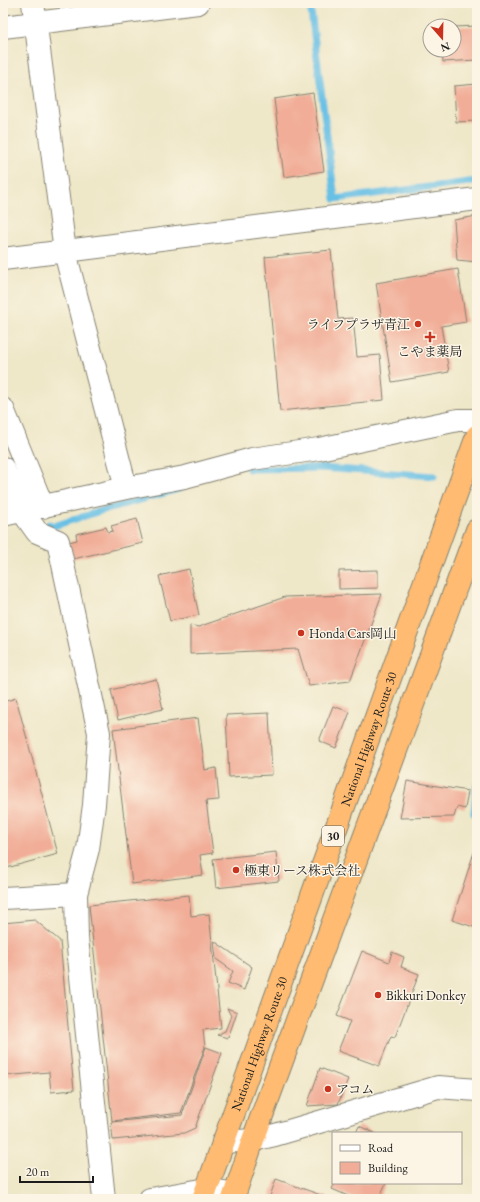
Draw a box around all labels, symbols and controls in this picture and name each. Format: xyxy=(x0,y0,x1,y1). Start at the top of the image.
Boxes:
north arrow xyxy=(422,18,462,58)
text: N xyxy=(439,39,452,56)
place label: ライフプラザ青江 xyxy=(307,316,410,333)
marker: ライフプラザ青江 xyxy=(413,319,423,329)
marker: こやま薬局 xyxy=(425,332,435,342)
place label: こやま薬局 xyxy=(397,343,463,360)
place label: Honda Cars岡山 xyxy=(309,625,396,642)
marker: Honda Cars岡山 xyxy=(296,628,306,638)
street label: National Highway Route 30 xyxy=(336,669,400,808)
road number: 30 xyxy=(322,826,344,846)
place label: 極東リース株式会社 xyxy=(244,862,360,879)
marker: 極東リース株式会社 xyxy=(231,865,241,875)
street label: National Highway Route 30 xyxy=(227,974,291,1113)
place label: Bikkuri Donkey xyxy=(386,987,466,1004)
marker: Bikkuri Donkey xyxy=(373,990,383,1000)
place label: アコム xyxy=(336,1081,374,1098)
marker: アコム xyxy=(323,1084,333,1094)
legend xyxy=(332,1132,462,1184)
text: Road xyxy=(368,1140,394,1156)
scale bar xyxy=(20,1158,93,1184)
text: Building xyxy=(368,1160,409,1176)
text: 20 m xyxy=(26,1164,50,1180)

